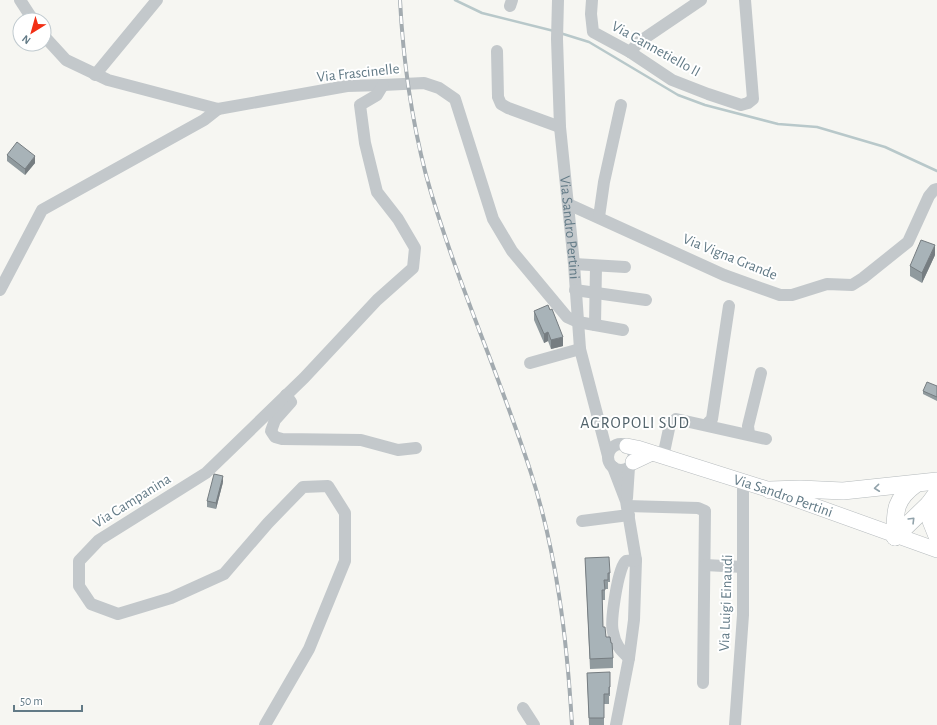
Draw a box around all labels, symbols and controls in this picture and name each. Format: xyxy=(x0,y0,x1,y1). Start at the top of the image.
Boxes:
north arrow xyxy=(12,12,52,52)
street label: Via Cannetiello II xyxy=(609,18,703,80)
text: N xyxy=(20,33,33,46)
street label: Via Frascinelle xyxy=(316,61,400,85)
street label: Via Sandro Pertini xyxy=(558,175,583,280)
street label: Via Vigna Grande xyxy=(681,231,780,283)
district label: AGROPOLI SUD xyxy=(580,415,690,431)
street label: Via Campanina xyxy=(90,471,174,531)
street label: Via Sandro Pertini xyxy=(732,471,835,520)
one-way arrow xyxy=(874,483,880,492)
one-way arrow xyxy=(907,517,915,525)
street label: Via Luigi Einaudi xyxy=(717,554,735,652)
scale bar xyxy=(14,687,82,713)
text: 50 m xyxy=(20,695,43,707)

